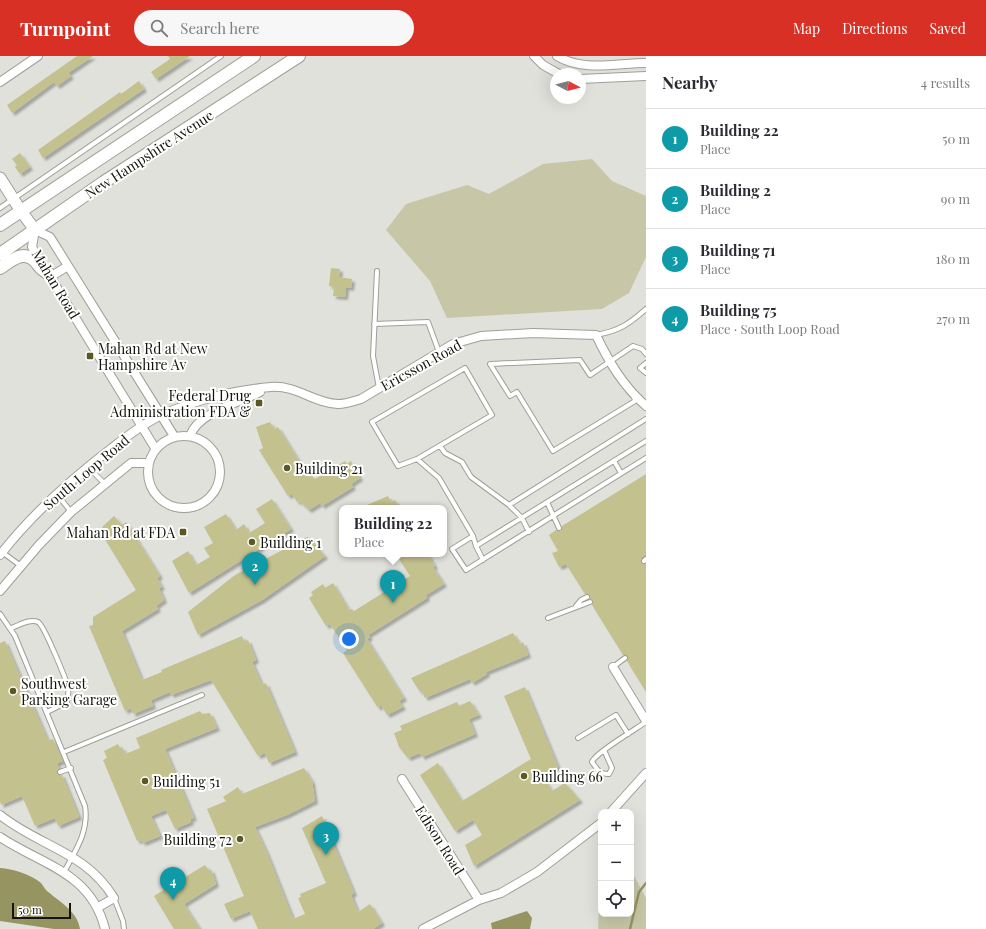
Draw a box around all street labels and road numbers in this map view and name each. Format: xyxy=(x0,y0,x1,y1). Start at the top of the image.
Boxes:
street label: New Hampshire Avenue xyxy=(81,105,217,203)
street label: Mahan Road xyxy=(28,246,84,322)
street label: Ericsson Road xyxy=(377,335,465,395)
street label: South Loop Road xyxy=(39,430,133,514)
street label: Edison Road xyxy=(411,802,469,878)

